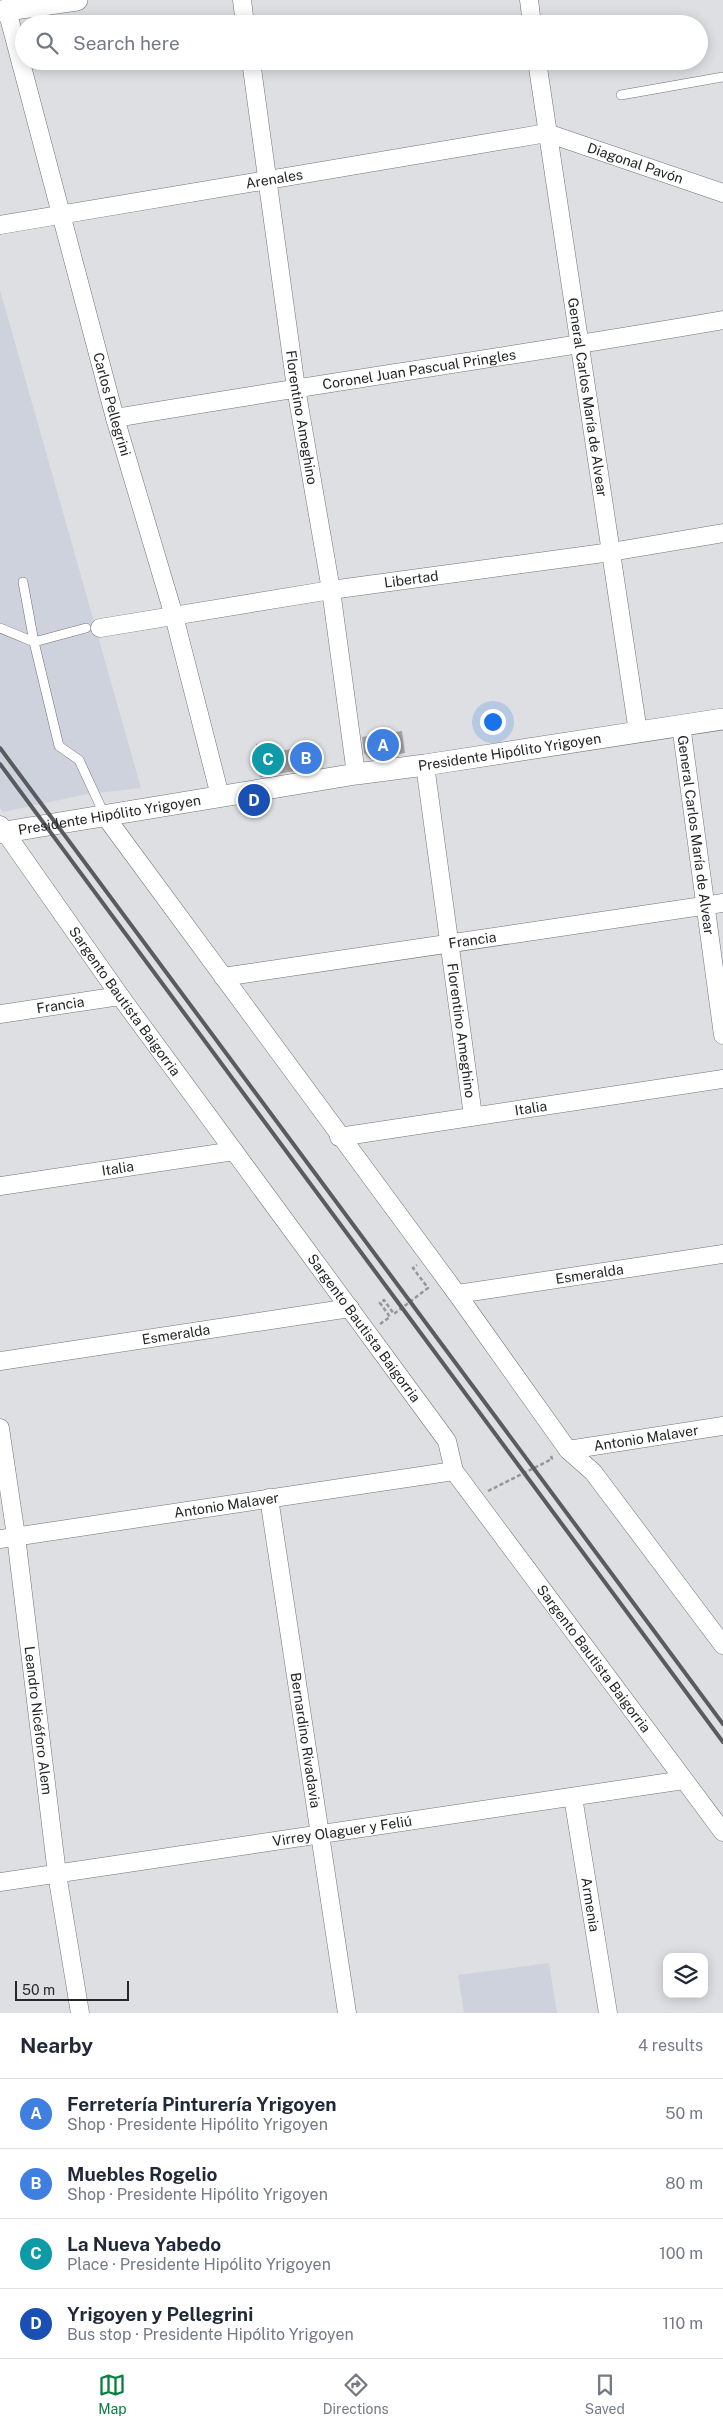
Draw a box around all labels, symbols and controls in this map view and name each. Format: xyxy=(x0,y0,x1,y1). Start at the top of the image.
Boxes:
search box xyxy=(15,15,708,70)
icon: search xyxy=(33,29,61,57)
text: Search here xyxy=(73,32,180,54)
street label: Diagonal Pavón xyxy=(585,139,685,187)
street label: Arenales xyxy=(244,166,304,192)
street label: General Carlos María de Alvear xyxy=(565,296,611,498)
street label: Coronel Juan Pascual Pringles xyxy=(321,346,517,392)
street label: Florentino Ameghino xyxy=(283,349,321,486)
street label: Carlos Pellegrini xyxy=(90,351,134,458)
street label: Libertad xyxy=(383,568,439,591)
your location xyxy=(480,709,506,735)
pin: A xyxy=(367,726,399,764)
street label: Presidente Hipólito Yrigoyen xyxy=(417,730,602,774)
street label: General Carlos María de Alvear xyxy=(674,734,717,936)
pin: B xyxy=(290,739,322,777)
pin: C xyxy=(252,740,284,778)
pin: D xyxy=(238,781,270,819)
street label: Presidente Hipólito Yrigoyen xyxy=(17,792,202,838)
street label: Sargento Bautista Baigorria xyxy=(66,924,184,1079)
street label: Francia xyxy=(447,929,497,952)
street label: Florentino Ameghino xyxy=(444,962,478,1099)
street label: Francia xyxy=(35,993,85,1016)
street label: Italia xyxy=(514,1098,548,1118)
street label: Italia xyxy=(100,1158,135,1179)
street label: Sargento Bautista Baigorria xyxy=(304,1251,424,1405)
street label: Esmeralda xyxy=(554,1261,625,1287)
street label: Esmeralda xyxy=(141,1321,211,1347)
street label: Antonio Malaver xyxy=(593,1422,700,1454)
street label: Antonio Malaver xyxy=(173,1489,280,1521)
street label: Sargento Bautista Baigorria xyxy=(534,1582,654,1736)
street label: Leandro Nicéforo Alem xyxy=(21,1645,55,1796)
street label: Bernardino Rivadavia xyxy=(288,1671,324,1809)
street label: Virrey Olaguer y Feliú xyxy=(271,1813,413,1849)
street label: Armenia xyxy=(578,1876,603,1933)
map controls xyxy=(663,1953,708,1998)
button: layers xyxy=(663,1953,708,1998)
scale bar xyxy=(15,1978,129,2001)
text: 50 m xyxy=(22,1982,55,1998)
text: Nearby xyxy=(20,2033,93,2058)
text: 4 results xyxy=(638,2036,703,2055)
text: Ferretería Pinturería Yrigoyen xyxy=(67,2093,337,2115)
text: A xyxy=(30,2104,42,2123)
text: 50 m xyxy=(665,2104,703,2123)
text: Shop · Presidente Hipólito Yrigoyen xyxy=(67,2115,328,2134)
text: Muebles Rogelio xyxy=(67,2163,218,2185)
text: B xyxy=(31,2174,41,2193)
text: 80 m xyxy=(665,2174,703,2193)
text: Shop · Presidente Hipólito Yrigoyen xyxy=(67,2185,328,2204)
text: La Nueva Yabedo xyxy=(67,2233,221,2255)
text: C xyxy=(30,2244,42,2263)
text: 100 m xyxy=(659,2244,703,2263)
text: Place · Presidente Hipólito Yrigoyen xyxy=(67,2255,331,2274)
text: Yrigoyen y Pellegrini xyxy=(67,2303,253,2325)
text: D xyxy=(30,2314,42,2333)
text: 110 m xyxy=(662,2314,703,2333)
text: Bus stop · Presidente Hipólito Yrigoyen xyxy=(67,2325,354,2344)
tab: Map xyxy=(98,2371,127,2417)
tab: Directions xyxy=(323,2371,389,2417)
tab: Saved xyxy=(585,2371,625,2417)

